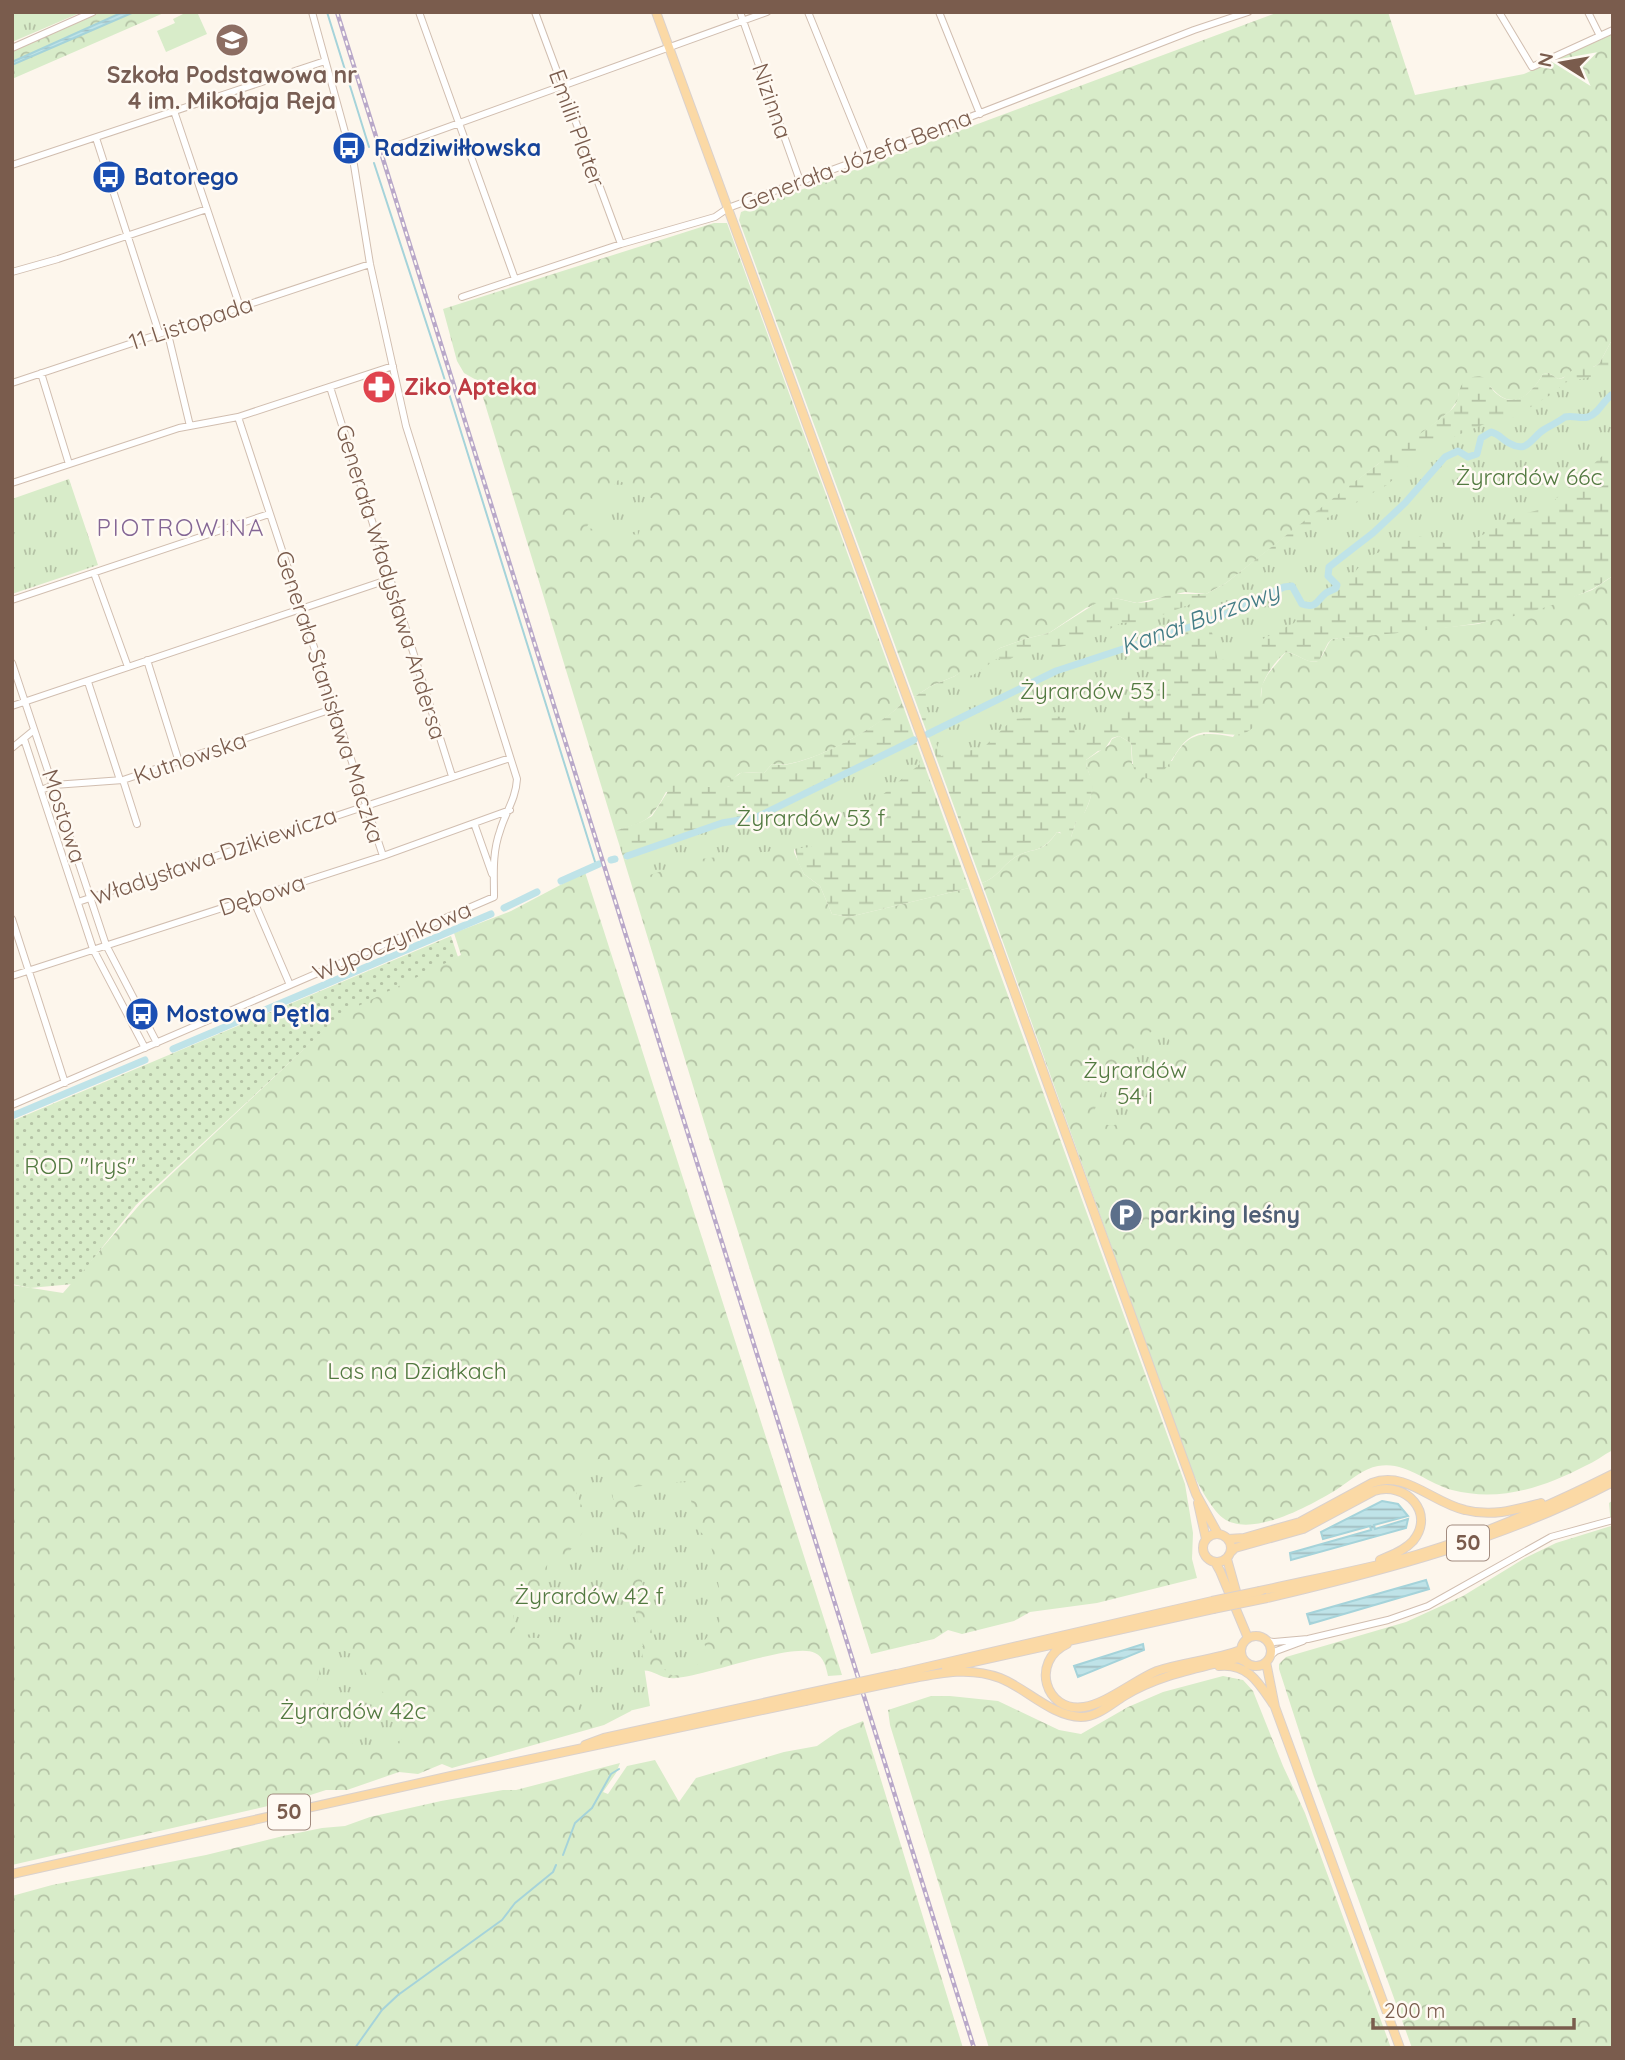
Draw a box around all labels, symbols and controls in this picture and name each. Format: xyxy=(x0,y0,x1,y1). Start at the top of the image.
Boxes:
school or university icon: Szkoła Podstawowa nr 4 im. Mikołaja Reja xyxy=(213,21,251,59)
north arrow xyxy=(1527,28,1597,98)
text: N xyxy=(1532,51,1558,69)
street label: Nizinna xyxy=(746,59,799,142)
place label: Szkoła Podstawowa nr 4 im. Mikołaja Reja xyxy=(107,60,357,115)
street label: Emilii Plater xyxy=(543,65,612,191)
street label: Generała Józefa Bema xyxy=(736,102,976,217)
bus stop icon: Radziwiłłowska xyxy=(330,129,368,167)
place label: Radziwiłłowska xyxy=(374,133,541,162)
bus stop icon: Batorego xyxy=(90,158,128,196)
place label: Batorego xyxy=(134,162,239,191)
street label: 11 Listopada xyxy=(125,289,256,356)
pharmacy icon: Ziko Apteka xyxy=(360,368,398,406)
place label: Ziko Apteka xyxy=(404,372,537,401)
street label: Generała Władysława Andersa xyxy=(330,421,453,743)
park label: Żyrardów 66c xyxy=(1456,462,1602,491)
district label: PIOTROWINA xyxy=(97,512,266,542)
street label: Generała Stanisława Maczka xyxy=(269,547,392,847)
water label: Kanał Burzowy xyxy=(1116,575,1285,661)
park label: Żyrardów 53 l xyxy=(1020,676,1166,705)
street label: Kutnowska xyxy=(130,725,250,790)
street label: Mostowa xyxy=(36,765,93,866)
street label: Władysława Dzikiewicza xyxy=(87,800,340,911)
park label: Żyrardów 53 f xyxy=(736,803,886,832)
street label: Dębowa xyxy=(215,867,309,922)
street label: Wypoczynkowa xyxy=(308,894,475,987)
bus stop icon: Mostowa Pętla xyxy=(123,995,161,1033)
place label: Mostowa Pętla xyxy=(166,999,330,1028)
park label: Żyrardów 54 i xyxy=(1083,1055,1187,1110)
park label: ROD "Irys" xyxy=(24,1151,136,1180)
parking icon: parking leśny xyxy=(1107,1196,1145,1234)
place label: parking leśny xyxy=(1150,1200,1300,1229)
park label: Las na Działkach xyxy=(327,1356,507,1385)
road number: 50 xyxy=(1447,1526,1489,1560)
park label: Żyrardów 42 f xyxy=(514,1581,664,1610)
park label: Żyrardów 42c xyxy=(280,1696,427,1725)
road number: 50 xyxy=(268,1794,310,1829)
scale bar xyxy=(1373,1986,1574,2030)
text: 200 m xyxy=(1384,1997,1446,2023)

